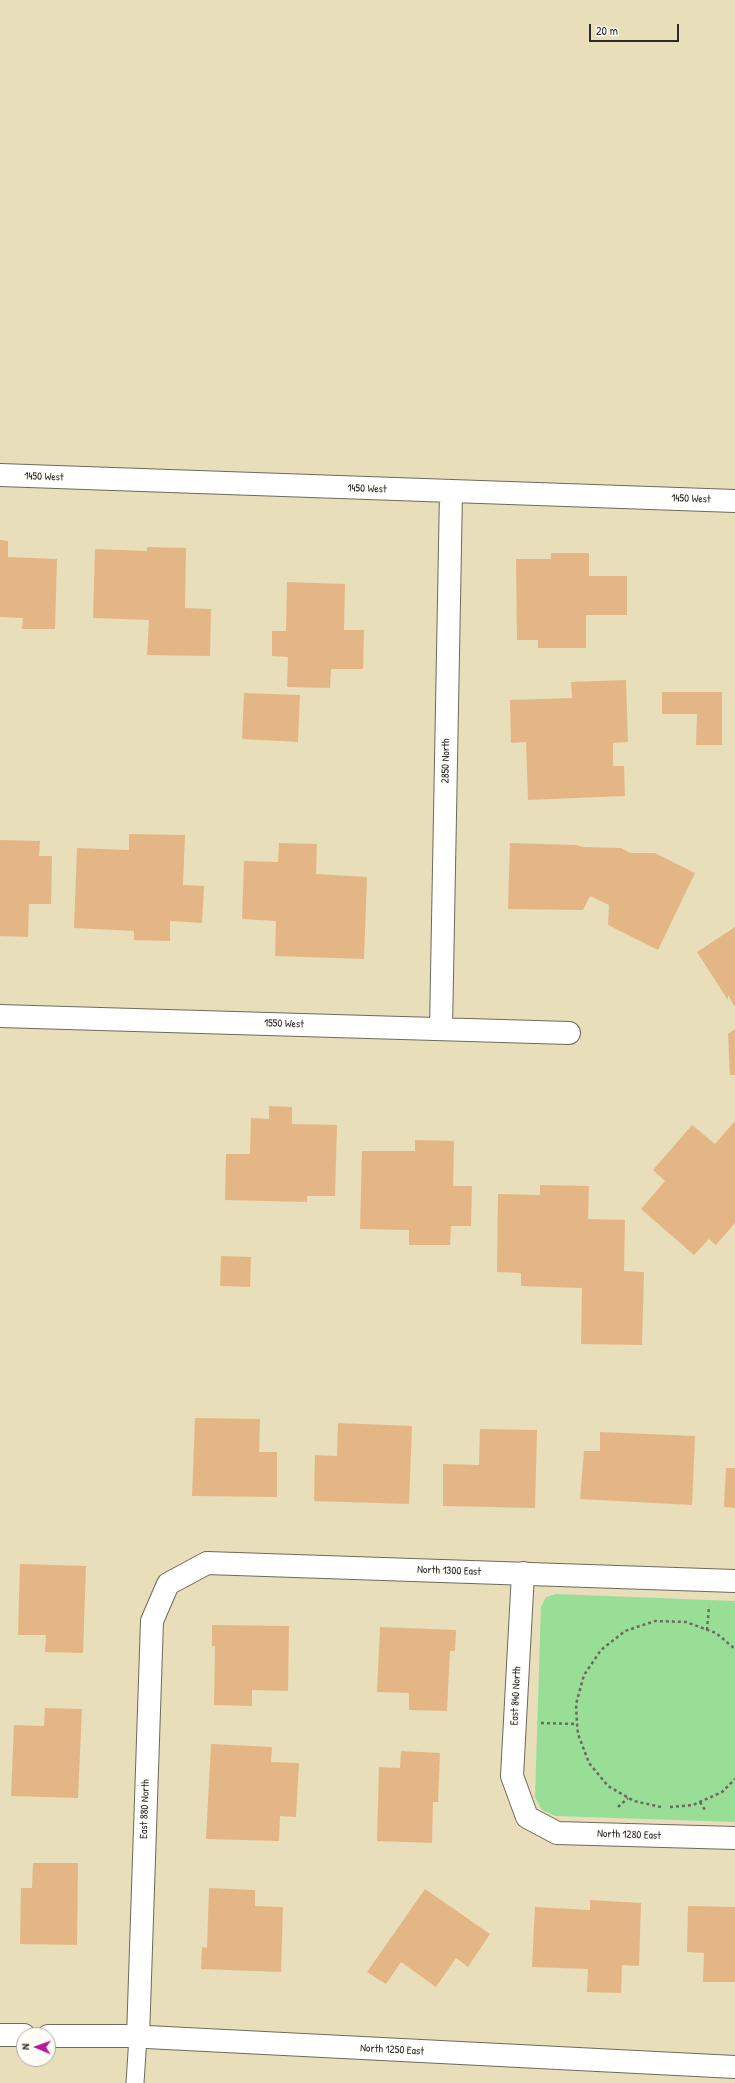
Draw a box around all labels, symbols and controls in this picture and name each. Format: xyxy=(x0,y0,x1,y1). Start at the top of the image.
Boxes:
scale bar xyxy=(591,16,681,42)
text: 20 m xyxy=(596,22,618,39)
street label: 1450 West xyxy=(24,470,64,484)
street label: 1450 West xyxy=(347,482,387,496)
street label: 1450 West xyxy=(671,492,711,506)
street label: 2850 North xyxy=(439,738,453,784)
street label: 1550 West xyxy=(264,1017,304,1031)
street label: North 1300 East xyxy=(417,1563,481,1579)
street label: East 840 North xyxy=(508,1666,524,1726)
street label: East 880 North xyxy=(137,1779,153,1839)
street label: North 1280 East xyxy=(597,1827,661,1843)
north arrow xyxy=(16,2027,56,2067)
street label: North 1250 East xyxy=(360,2042,424,2058)
text: N xyxy=(18,2043,32,2050)

